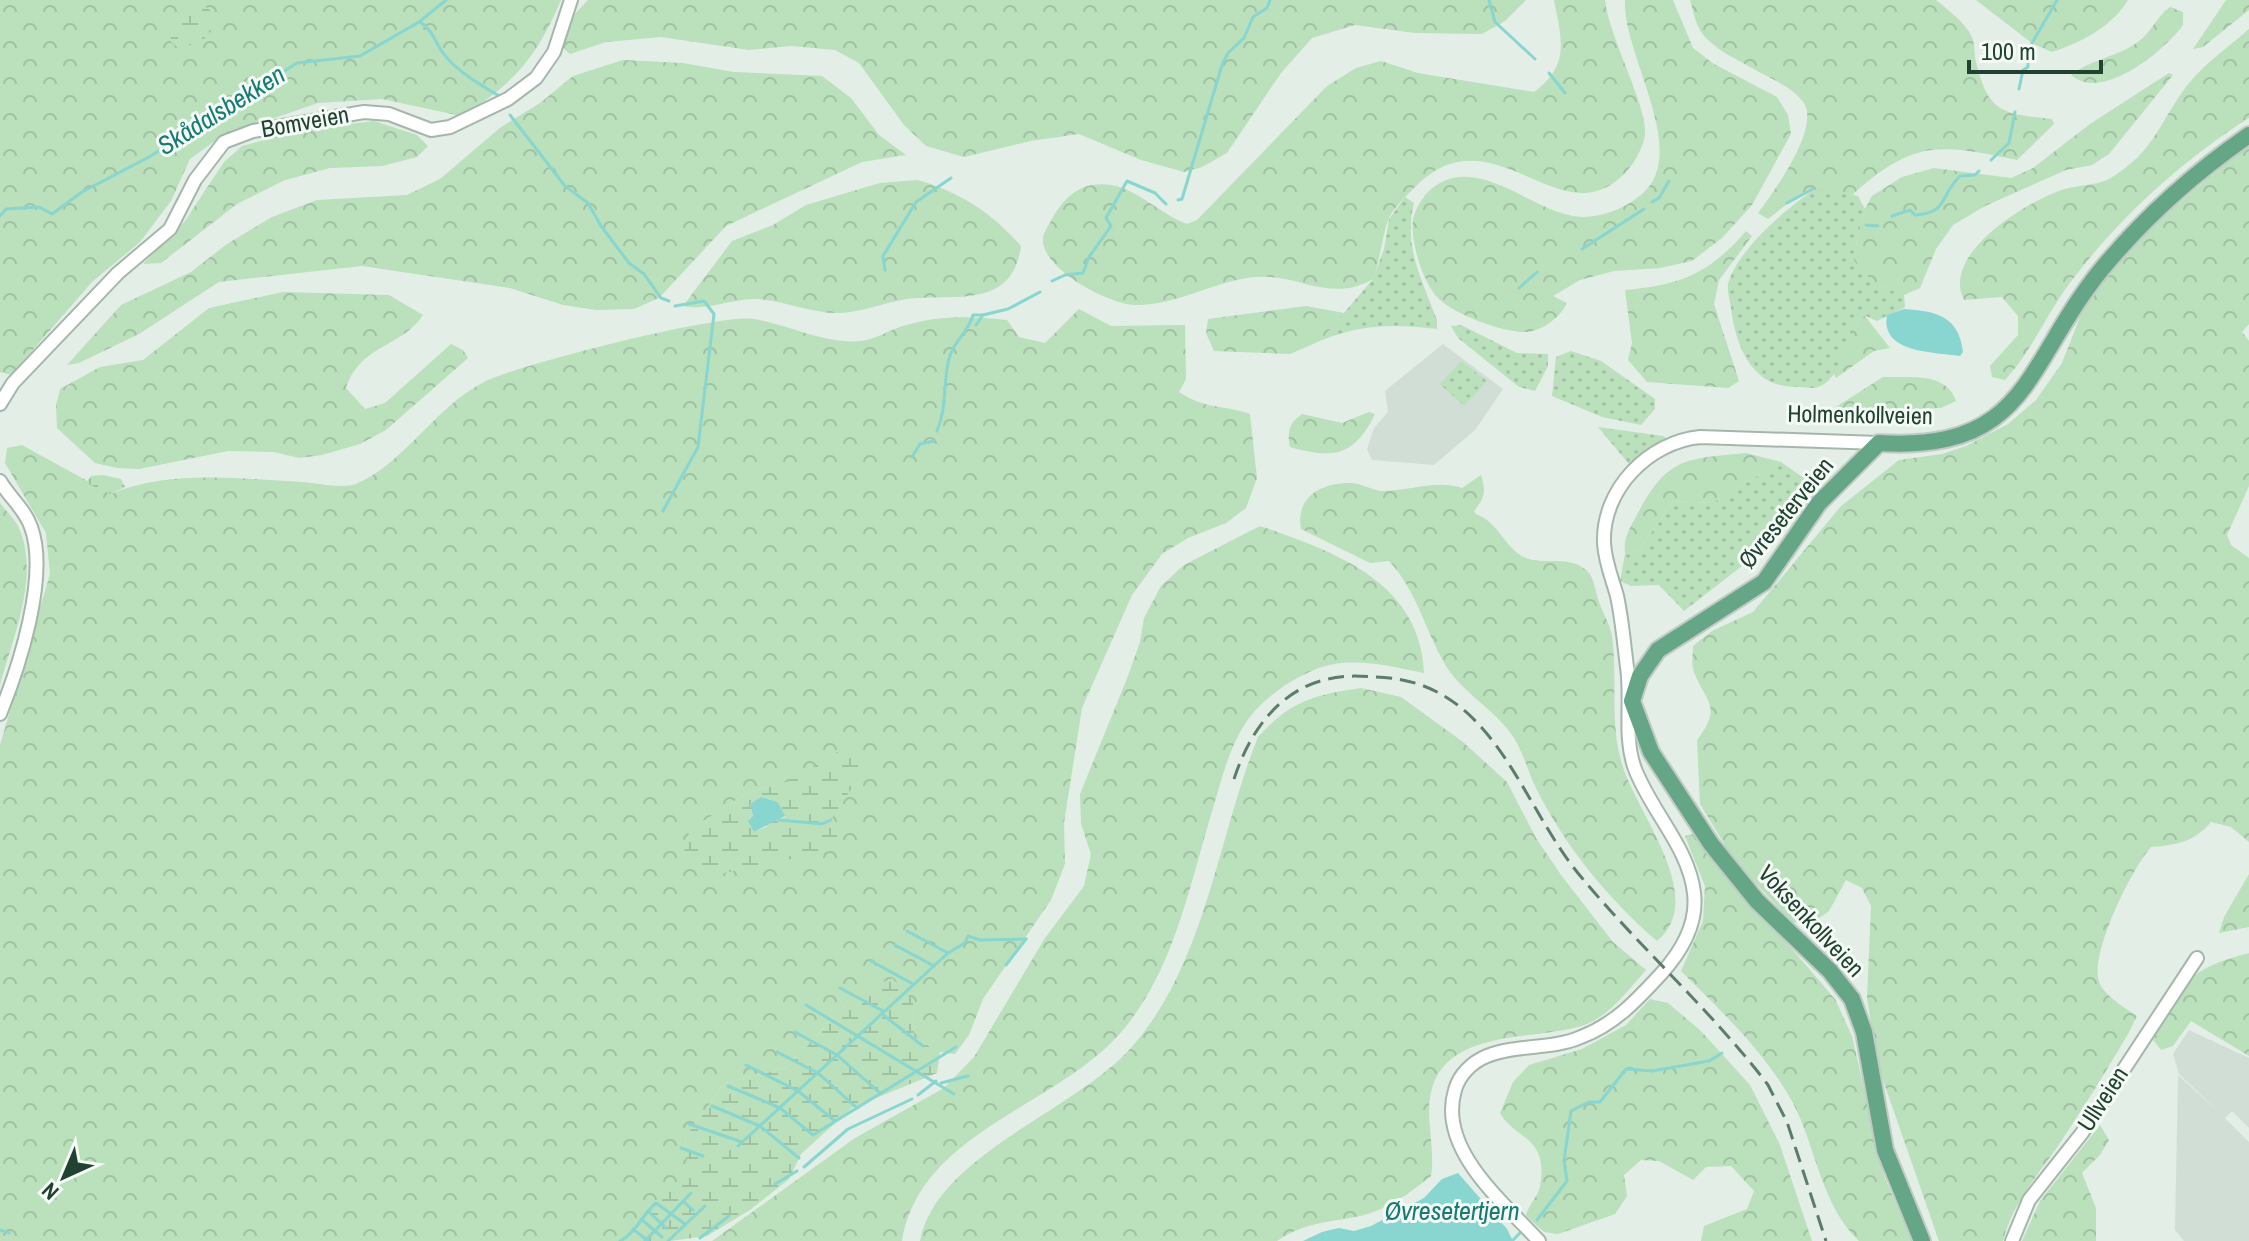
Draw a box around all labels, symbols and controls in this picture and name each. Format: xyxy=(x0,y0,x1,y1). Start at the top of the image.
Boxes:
scale bar xyxy=(1969,24,2101,74)
text: 100 m xyxy=(1981,35,2036,67)
water label: Skådalsbekken xyxy=(150,56,291,163)
street label: Bomveien xyxy=(258,98,351,144)
street label: Holmenkollveien xyxy=(1787,397,1933,431)
street label: Øvreseterveien xyxy=(1730,450,1840,575)
street label: Voksenkollveien xyxy=(1752,857,1872,983)
street label: Ullveien xyxy=(2069,1060,2135,1137)
north arrow xyxy=(24,1137,104,1217)
text: N xyxy=(35,1176,65,1207)
water label: Øvresetertjern xyxy=(1384,1193,1520,1228)

